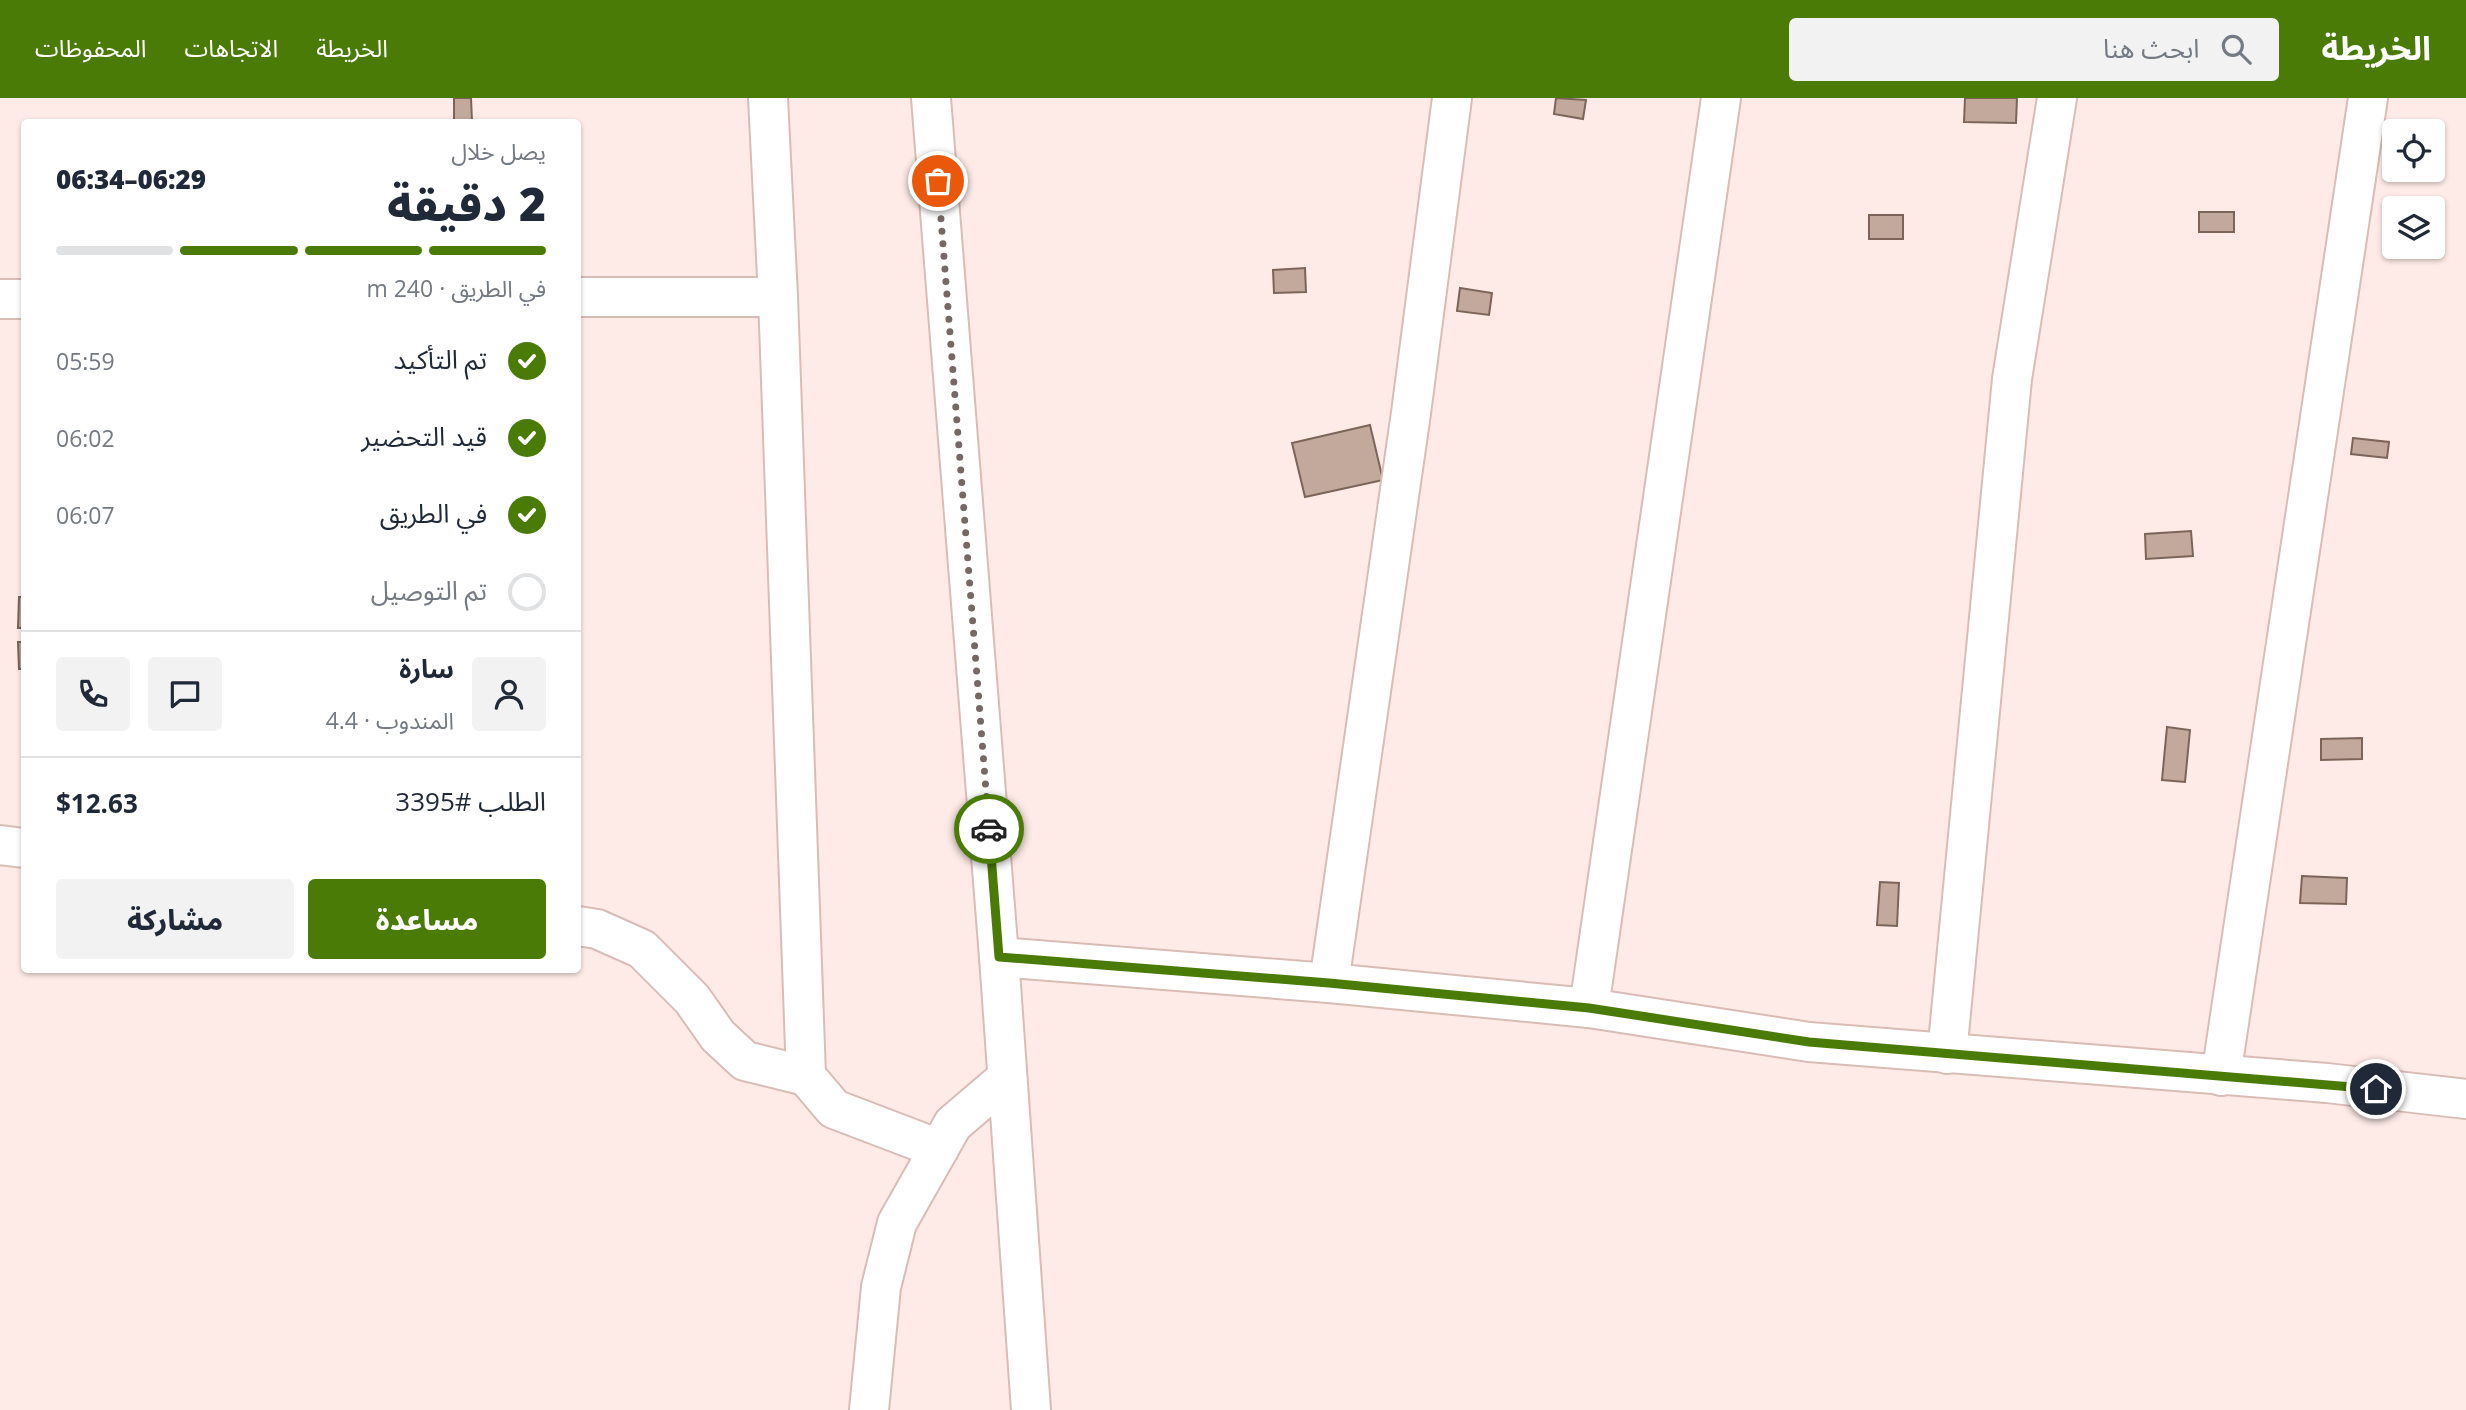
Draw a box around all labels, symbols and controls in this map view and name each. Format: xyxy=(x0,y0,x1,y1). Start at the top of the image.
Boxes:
search box xyxy=(1789,18,2279,81)
text: الخريطة xyxy=(2321,25,2431,70)
text: ابحث هنا xyxy=(2103,30,2199,66)
icon: search xyxy=(2217,30,2255,68)
text: المحفوظات xyxy=(35,31,146,64)
text: الاتجاهات xyxy=(184,31,278,64)
text: الخريطة xyxy=(316,31,388,64)
map controls xyxy=(2382,119,2445,259)
button: locate xyxy=(2382,119,2445,182)
text: يصل خلال xyxy=(451,135,546,167)
pin xyxy=(908,151,968,211)
text: 06:29–06:34 xyxy=(56,161,206,197)
icon: bag xyxy=(919,162,957,200)
text: 2 دقيقة xyxy=(387,172,546,234)
button: layers xyxy=(2382,196,2445,259)
text: في الطريق · 240 m xyxy=(366,272,546,304)
text: تم التأكيد xyxy=(393,341,487,377)
icon: check xyxy=(508,342,546,380)
text: 05:59 xyxy=(56,345,115,377)
text: قيد التحضير xyxy=(361,418,487,454)
icon: check xyxy=(508,419,546,457)
text: 06:02 xyxy=(56,422,115,454)
text: في الطريق xyxy=(380,495,487,531)
icon: check xyxy=(508,496,546,534)
text: 06:07 xyxy=(56,499,115,531)
text: تم التوصيل xyxy=(371,572,487,608)
text: سارة xyxy=(399,650,454,686)
button: phone xyxy=(56,657,130,731)
button: chat xyxy=(148,657,222,731)
button: person xyxy=(472,657,546,731)
text: المندوب · 4.4 xyxy=(326,704,454,736)
text: الطلب #3395 xyxy=(395,783,546,819)
text: $12.63 xyxy=(56,785,138,821)
courier xyxy=(954,794,1024,864)
icon: car xyxy=(970,810,1008,848)
button: مشاركة xyxy=(56,879,294,959)
button: مساعدة xyxy=(308,879,546,959)
pin xyxy=(2346,1059,2406,1119)
icon: home xyxy=(2357,1070,2395,1108)

